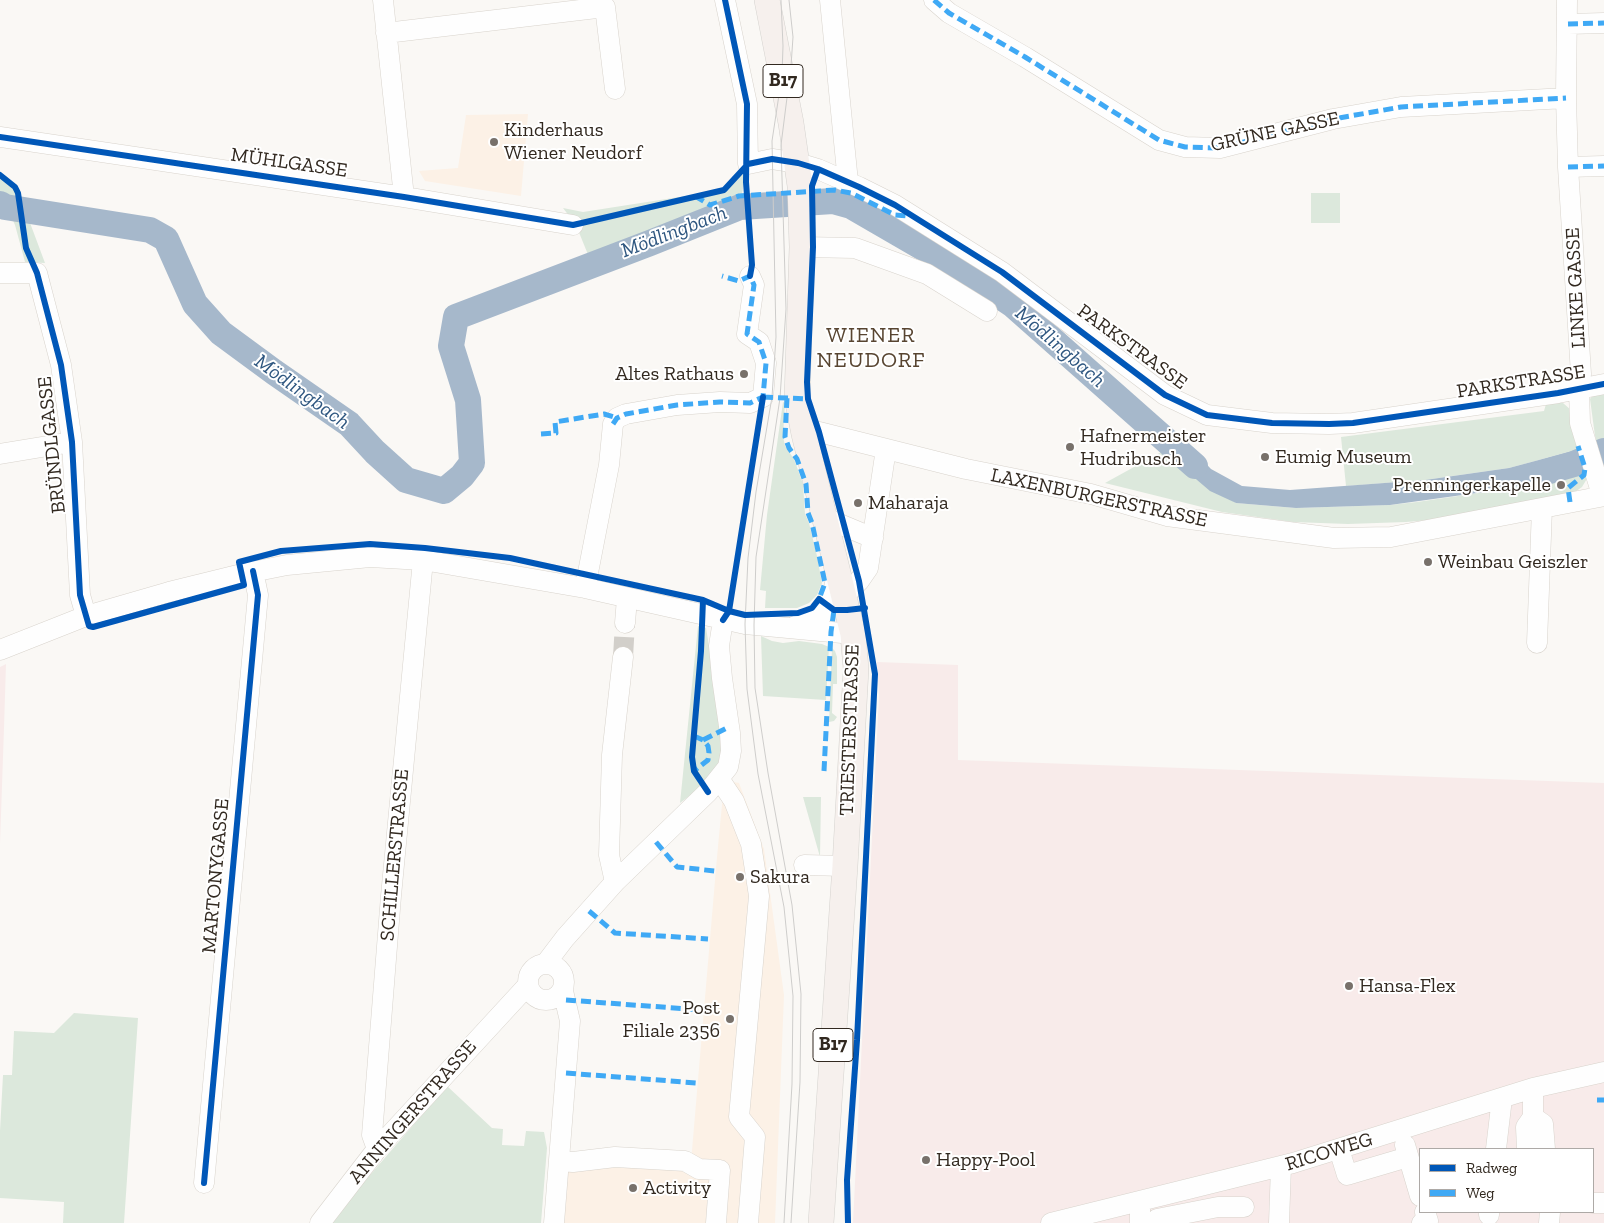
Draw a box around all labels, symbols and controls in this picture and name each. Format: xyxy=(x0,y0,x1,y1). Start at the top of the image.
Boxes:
road number: B17 xyxy=(763,64,803,98)
street label: GRÜNE GASSE xyxy=(1208,107,1342,157)
place label: Kinderhaus Wiener Neudorf xyxy=(504,118,642,165)
marker: Kinderhaus Wiener Neudorf xyxy=(488,136,500,148)
street label: MÜHLGASSE xyxy=(229,143,349,183)
water label: Mödlingbach xyxy=(617,200,731,264)
street label: LINKE GASSE xyxy=(1561,227,1591,349)
street label: PARKSTRASSE xyxy=(1072,299,1192,395)
water label: Mödlingbach xyxy=(1010,301,1110,393)
district label: WIENER NEUDORF xyxy=(816,323,926,374)
water label: Mödlingbach xyxy=(250,349,354,435)
street label: PARKSTRASSE xyxy=(1455,360,1587,404)
place label: Altes Rathaus xyxy=(615,362,734,386)
marker: Altes Rathaus xyxy=(738,368,750,380)
street label: BRÜNDLGASSE xyxy=(33,375,71,515)
place label: Hafnermeister Hudribusch xyxy=(1080,424,1206,471)
marker: Hafnermeister Hudribusch xyxy=(1064,441,1076,453)
place label: Eumig Museum xyxy=(1275,445,1411,469)
marker: Eumig Museum xyxy=(1259,451,1271,463)
street label: LAXENBURGERSTRASSE xyxy=(988,463,1210,533)
place label: Prenningerkapelle xyxy=(1393,473,1551,497)
marker: Prenningerkapelle xyxy=(1555,479,1567,491)
place label: Maharaja xyxy=(868,491,949,515)
marker: Maharaja xyxy=(852,497,864,509)
place label: Weinbau Geiszler xyxy=(1438,550,1588,574)
marker: Weinbau Geiszler xyxy=(1422,556,1434,568)
street label: TRIESTERSTRASSE xyxy=(835,644,865,816)
street label: SCHILLERSTRASSE xyxy=(376,768,414,942)
street label: MARTONYGASSE xyxy=(197,798,235,954)
place label: Sakura xyxy=(750,865,810,889)
marker: Sakura xyxy=(734,871,746,883)
place label: Hansa-Flex xyxy=(1359,974,1456,998)
marker: Hansa-Flex xyxy=(1343,980,1355,992)
place label: Post Filiale 2356 xyxy=(622,996,720,1043)
marker: Post Filiale 2356 xyxy=(724,1013,736,1025)
road number: B17 xyxy=(813,1028,853,1062)
street label: ANNINGERSTRASSE xyxy=(344,1035,482,1189)
street label: RICOWEG xyxy=(1282,1127,1376,1177)
place label: Happy-Pool xyxy=(936,1148,1035,1172)
legend xyxy=(1419,1148,1594,1213)
marker: Happy-Pool xyxy=(920,1154,932,1166)
text: Radweg xyxy=(1466,1159,1517,1177)
place label: Activity xyxy=(643,1176,711,1200)
marker: Activity xyxy=(627,1182,639,1194)
text: Weg xyxy=(1466,1184,1495,1202)

